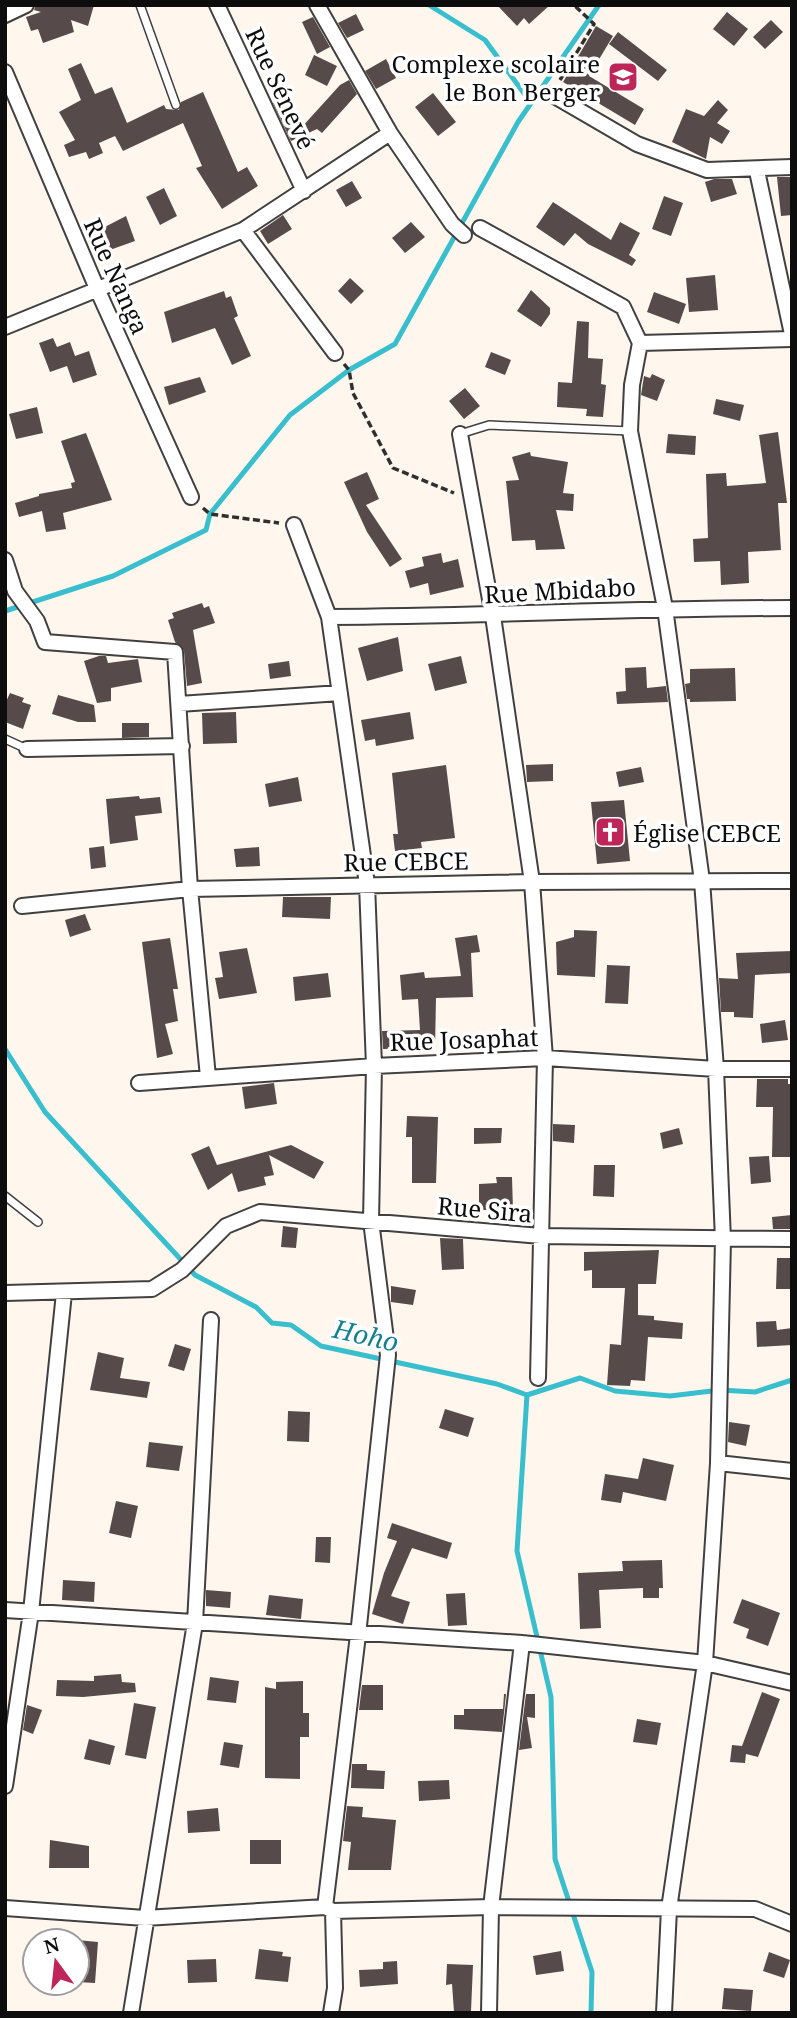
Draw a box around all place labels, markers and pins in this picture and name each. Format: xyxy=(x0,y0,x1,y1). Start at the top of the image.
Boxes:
place label: Complexe scolaire le Bon Berger xyxy=(392,47,600,108)
school or university icon: Complexe scolaire le Bon Berger xyxy=(606,60,640,94)
church icon: Église CEBCE xyxy=(593,815,627,849)
place label: Église CEBCE xyxy=(633,816,781,849)

